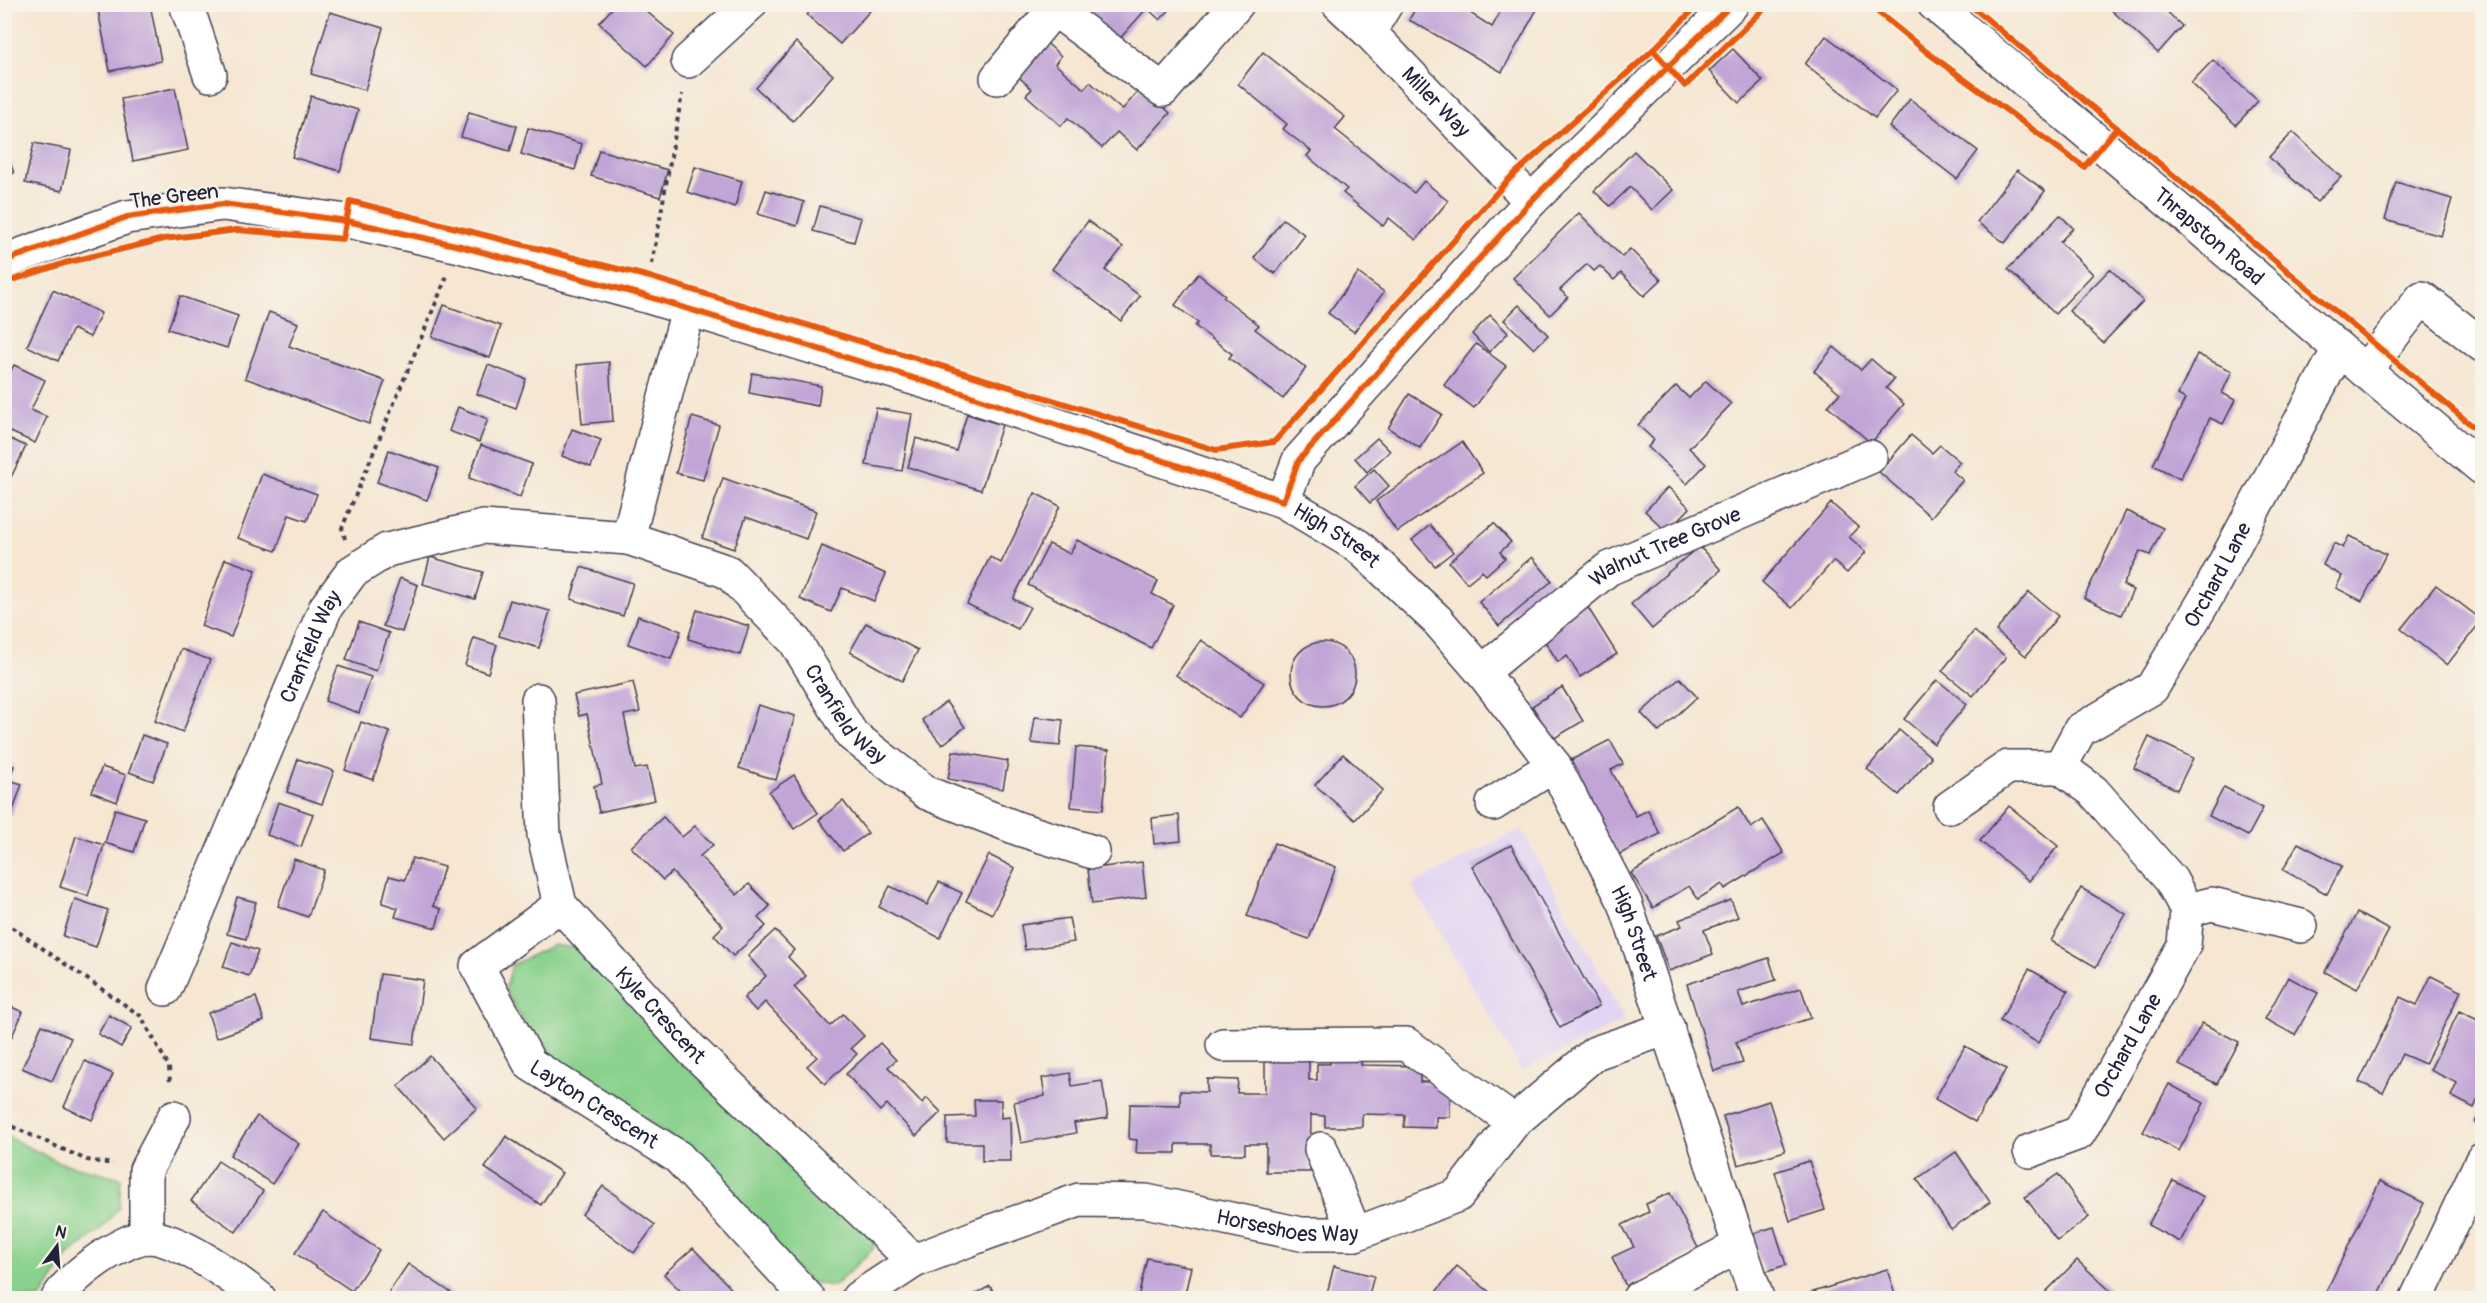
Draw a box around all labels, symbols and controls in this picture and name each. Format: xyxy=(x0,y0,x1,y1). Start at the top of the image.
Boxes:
street label: Miller Way xyxy=(1396,61,1476,143)
street label: The Green xyxy=(128,178,220,215)
street label: Thrapston Road xyxy=(2148,182,2270,292)
street label: High Street xyxy=(1288,497,1386,574)
street label: Walnut Tree Grove xyxy=(1584,501,1746,593)
street label: Orchard Lane xyxy=(2178,517,2258,633)
street label: Cranfield Way xyxy=(274,585,348,707)
street label: Cranfield Way xyxy=(798,659,892,771)
street label: High Street xyxy=(1604,881,1663,985)
street label: Kyle Crescent xyxy=(609,961,712,1070)
street label: Orchard Lane xyxy=(2088,988,2169,1103)
street label: Layton Crescent xyxy=(524,1054,664,1155)
street label: Horseshoes Way xyxy=(1214,1203,1358,1248)
north arrow xyxy=(27,1216,87,1276)
text: N xyxy=(53,1221,69,1244)

